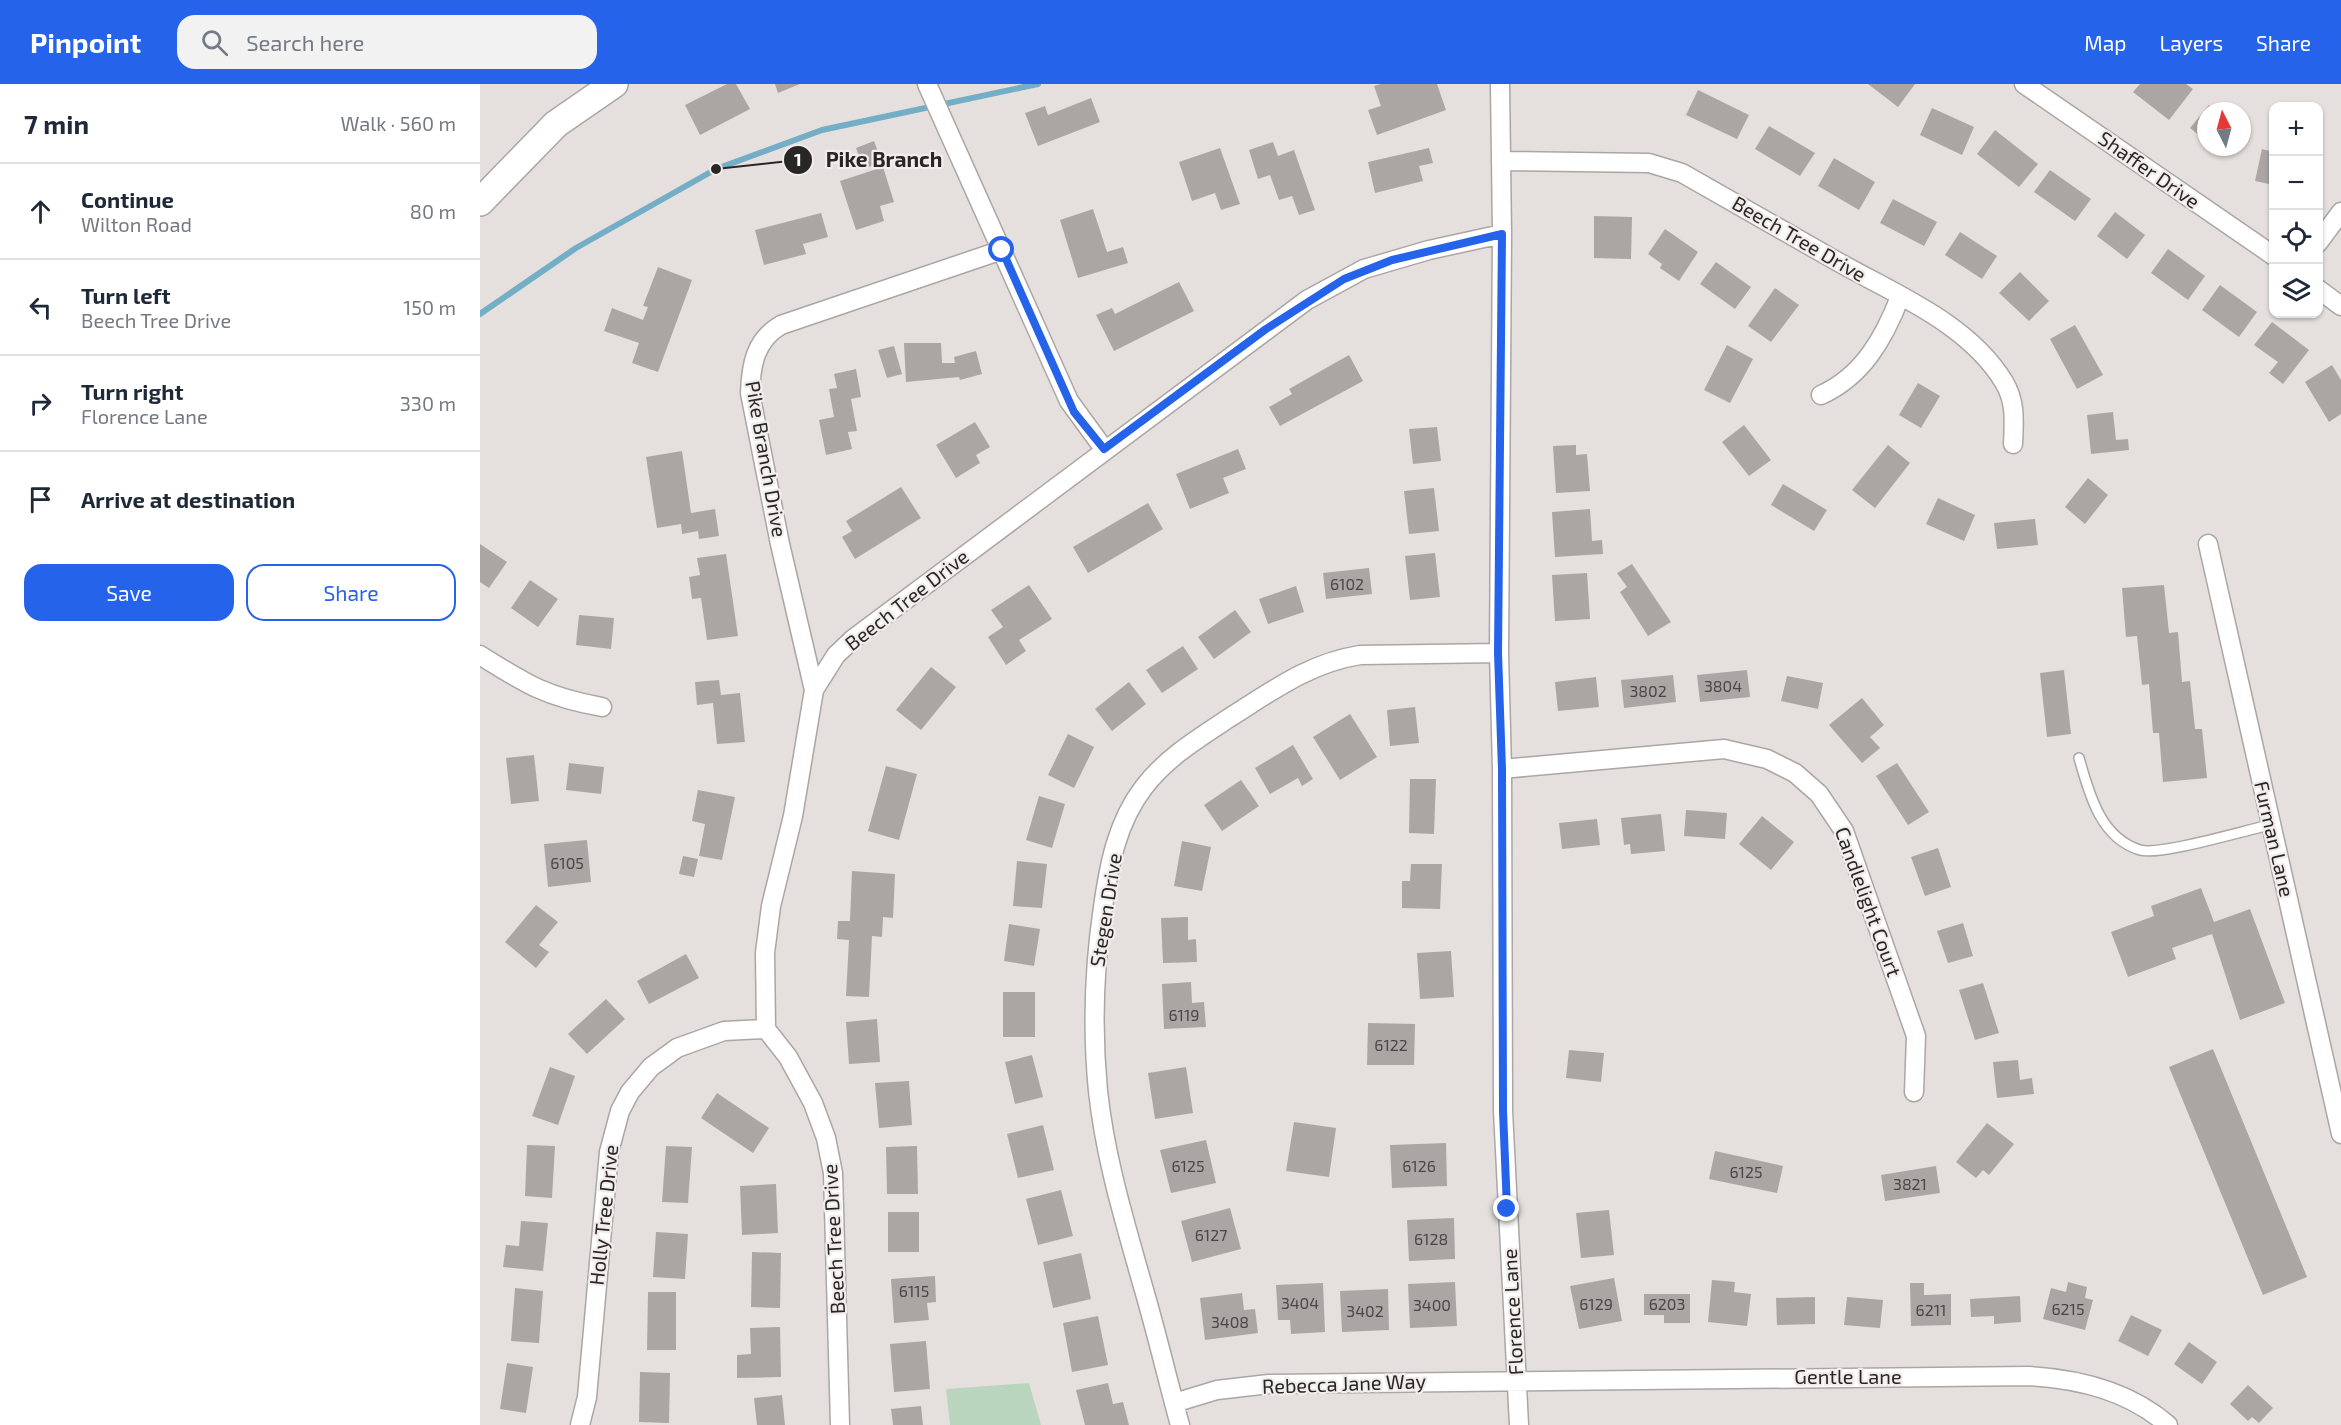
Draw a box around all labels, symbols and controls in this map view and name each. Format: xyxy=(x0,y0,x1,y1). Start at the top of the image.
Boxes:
search box xyxy=(177,15,597,69)
text: Pinpoint xyxy=(30,25,141,59)
icon: search xyxy=(198,26,231,59)
text: Search here xyxy=(246,29,364,55)
text: Map xyxy=(2084,30,2126,55)
text: Layers xyxy=(2159,30,2223,55)
text: Share xyxy=(2256,30,2311,55)
north arrow xyxy=(2197,102,2251,156)
map controls xyxy=(2269,102,2323,318)
button: + xyxy=(2269,102,2323,156)
text: 7 min xyxy=(24,108,89,139)
text: Walk · 560 m xyxy=(341,111,456,135)
street label: Shaffer Drive xyxy=(2094,125,2205,213)
callout: Pike Branch xyxy=(783,140,954,179)
text: Pike Branch xyxy=(826,146,942,171)
text: 1 xyxy=(794,148,802,170)
button: − xyxy=(2269,156,2323,210)
text: Continue xyxy=(81,186,174,212)
street label: Beech Tree Drive xyxy=(1728,190,1871,286)
icon: ahead xyxy=(24,195,57,228)
text: 80 m xyxy=(410,199,456,223)
button: locate xyxy=(2269,210,2323,264)
text: Wilton Road xyxy=(81,212,192,236)
route start xyxy=(988,236,1014,262)
button: layers xyxy=(2269,264,2323,318)
text: Turn left xyxy=(81,282,170,308)
icon: left xyxy=(24,291,57,324)
text: 150 m xyxy=(403,295,456,319)
text: Beech Tree Drive xyxy=(81,308,231,332)
text: Turn right xyxy=(81,378,183,404)
street label: Pike Branch Drive xyxy=(741,379,793,539)
icon: right xyxy=(24,387,57,420)
text: 330 m xyxy=(400,391,456,415)
text: Florence Lane xyxy=(81,404,208,428)
icon: arrive xyxy=(24,483,57,516)
text: Arrive at destination xyxy=(81,486,295,512)
street label: Beech Tree Drive xyxy=(840,544,973,655)
button: Save xyxy=(24,564,234,621)
button: Share xyxy=(246,564,456,621)
house number: 6102 xyxy=(1330,574,1364,593)
house number: 3804 xyxy=(1704,676,1742,695)
house number: 3802 xyxy=(1629,681,1667,700)
street label: Furman Lane xyxy=(2250,779,2300,899)
street label: Candlelight Court xyxy=(1831,823,1907,980)
street label: Stegen Drive xyxy=(1084,851,1126,968)
house number: 6105 xyxy=(550,853,584,872)
house number: 6119 xyxy=(1168,1005,1200,1024)
house number: 6122 xyxy=(1374,1035,1408,1054)
street label: Holly Tree Drive xyxy=(584,1143,622,1286)
house number: 6125 xyxy=(1171,1156,1205,1175)
house number: 6126 xyxy=(1402,1156,1436,1175)
house number: 6125 xyxy=(1729,1162,1763,1181)
street label: Beech Tree Drive xyxy=(817,1163,849,1315)
house number: 3821 xyxy=(1893,1174,1927,1193)
route end xyxy=(1493,1195,1519,1221)
house number: 6127 xyxy=(1195,1225,1227,1244)
house number: 6128 xyxy=(1414,1229,1448,1248)
street label: Florence Lane xyxy=(1497,1248,1527,1376)
house number: 6115 xyxy=(899,1281,929,1300)
house number: 3404 xyxy=(1281,1293,1319,1312)
house number: 6129 xyxy=(1579,1294,1613,1313)
house number: 6203 xyxy=(1649,1294,1685,1313)
house number: 3400 xyxy=(1413,1295,1451,1314)
house number: 6215 xyxy=(2051,1299,2085,1318)
house number: 6211 xyxy=(1916,1300,1946,1319)
house number: 3402 xyxy=(1346,1301,1384,1320)
house number: 3408 xyxy=(1211,1312,1249,1331)
street label: Gentle Lane xyxy=(1794,1364,1902,1388)
street label: Rebecca Jane Way xyxy=(1261,1368,1427,1398)

